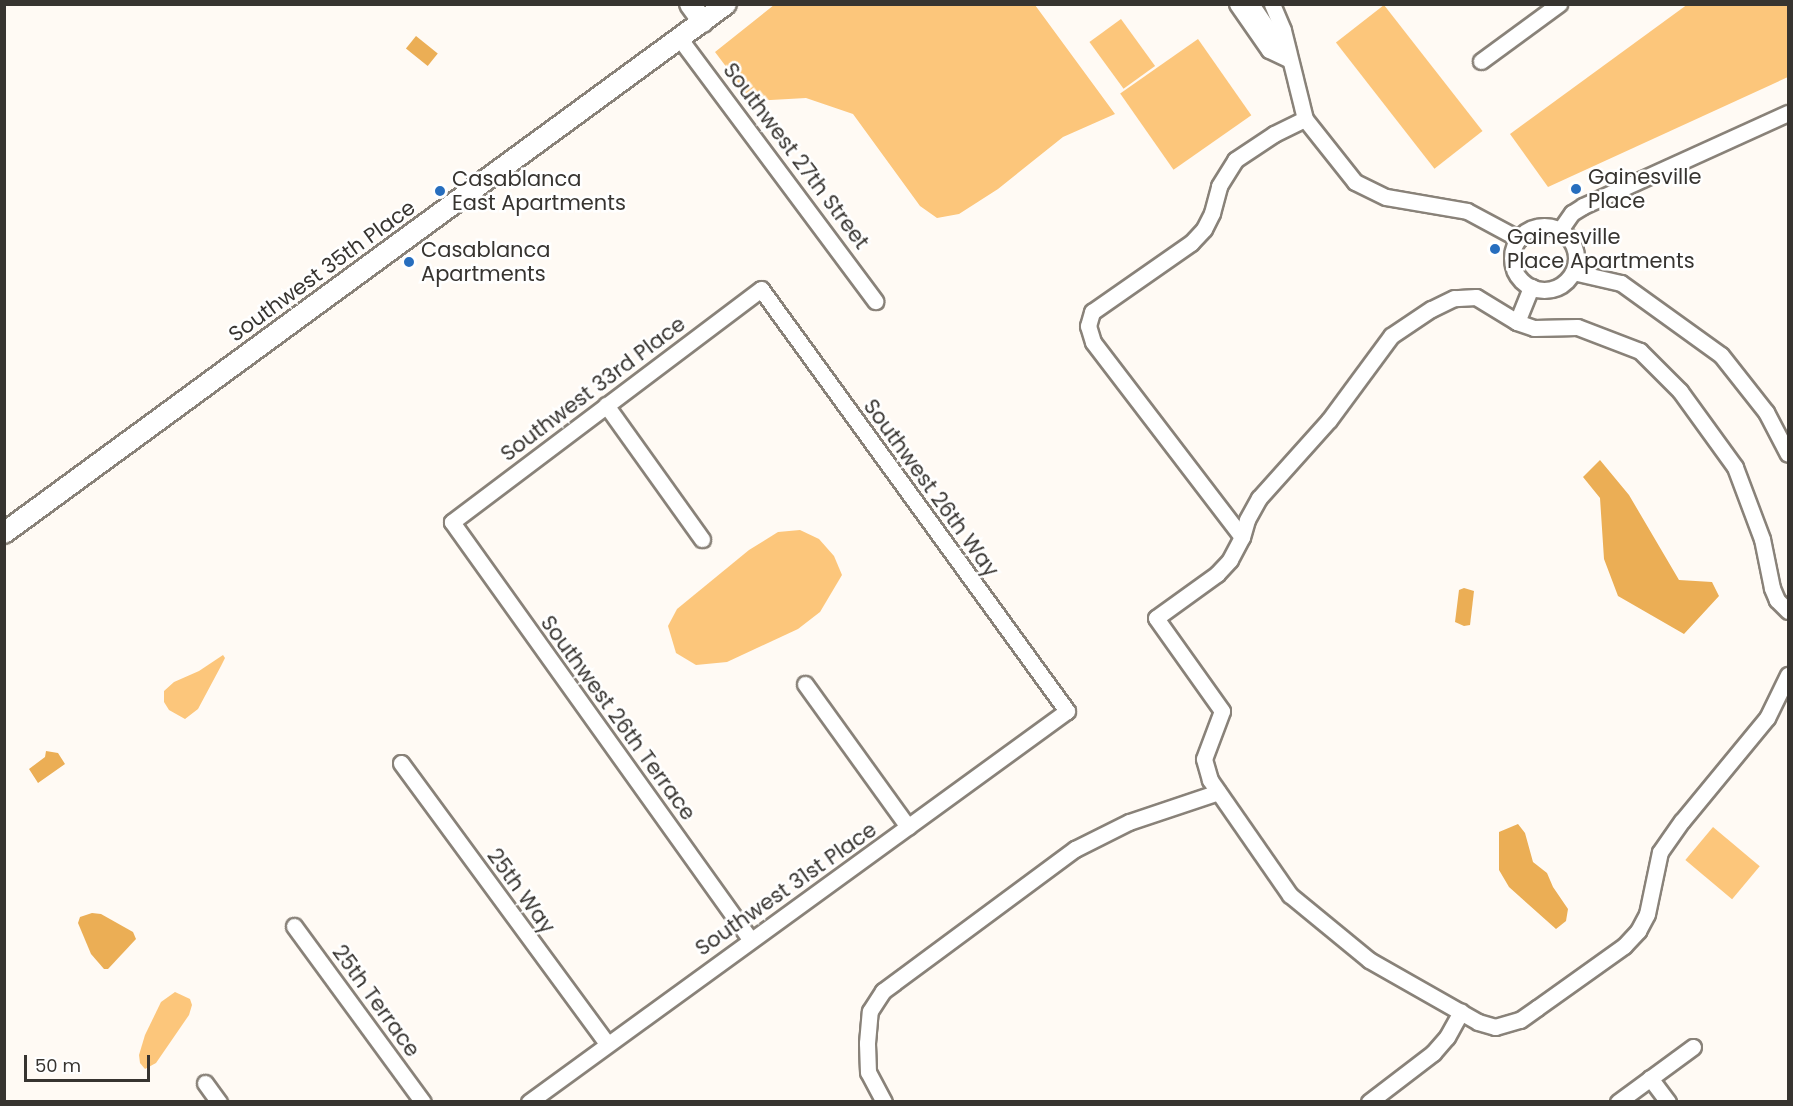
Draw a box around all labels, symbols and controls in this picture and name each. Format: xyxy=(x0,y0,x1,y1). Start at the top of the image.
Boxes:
street label: Southwest 27th Street xyxy=(718,58,874,254)
place label: Gainesville Place xyxy=(1588,164,1701,214)
place label: Casablanca East Apartments xyxy=(452,166,626,216)
marker: Gainesville Place xyxy=(1569,182,1583,196)
marker: Casablanca East Apartments xyxy=(433,184,447,198)
street label: Southwest 35th Place xyxy=(224,195,420,347)
place label: Gainesville Place Apartments xyxy=(1507,224,1695,274)
place label: Casablanca Apartments xyxy=(421,237,551,287)
marker: Gainesville Place Apartments xyxy=(1488,242,1502,256)
marker: Casablanca Apartments xyxy=(402,255,416,269)
street label: Southwest 33rd Place xyxy=(496,311,690,467)
street label: Southwest 26th Way xyxy=(858,394,1004,582)
street label: Southwest 26th Terrace xyxy=(535,611,701,825)
street label: Southwest 31st Place xyxy=(691,817,881,961)
street label: 25th Way xyxy=(482,844,560,938)
street label: 25th Terrace xyxy=(327,940,425,1062)
scale bar xyxy=(27,1043,153,1081)
text: 50 m xyxy=(35,1053,81,1078)

